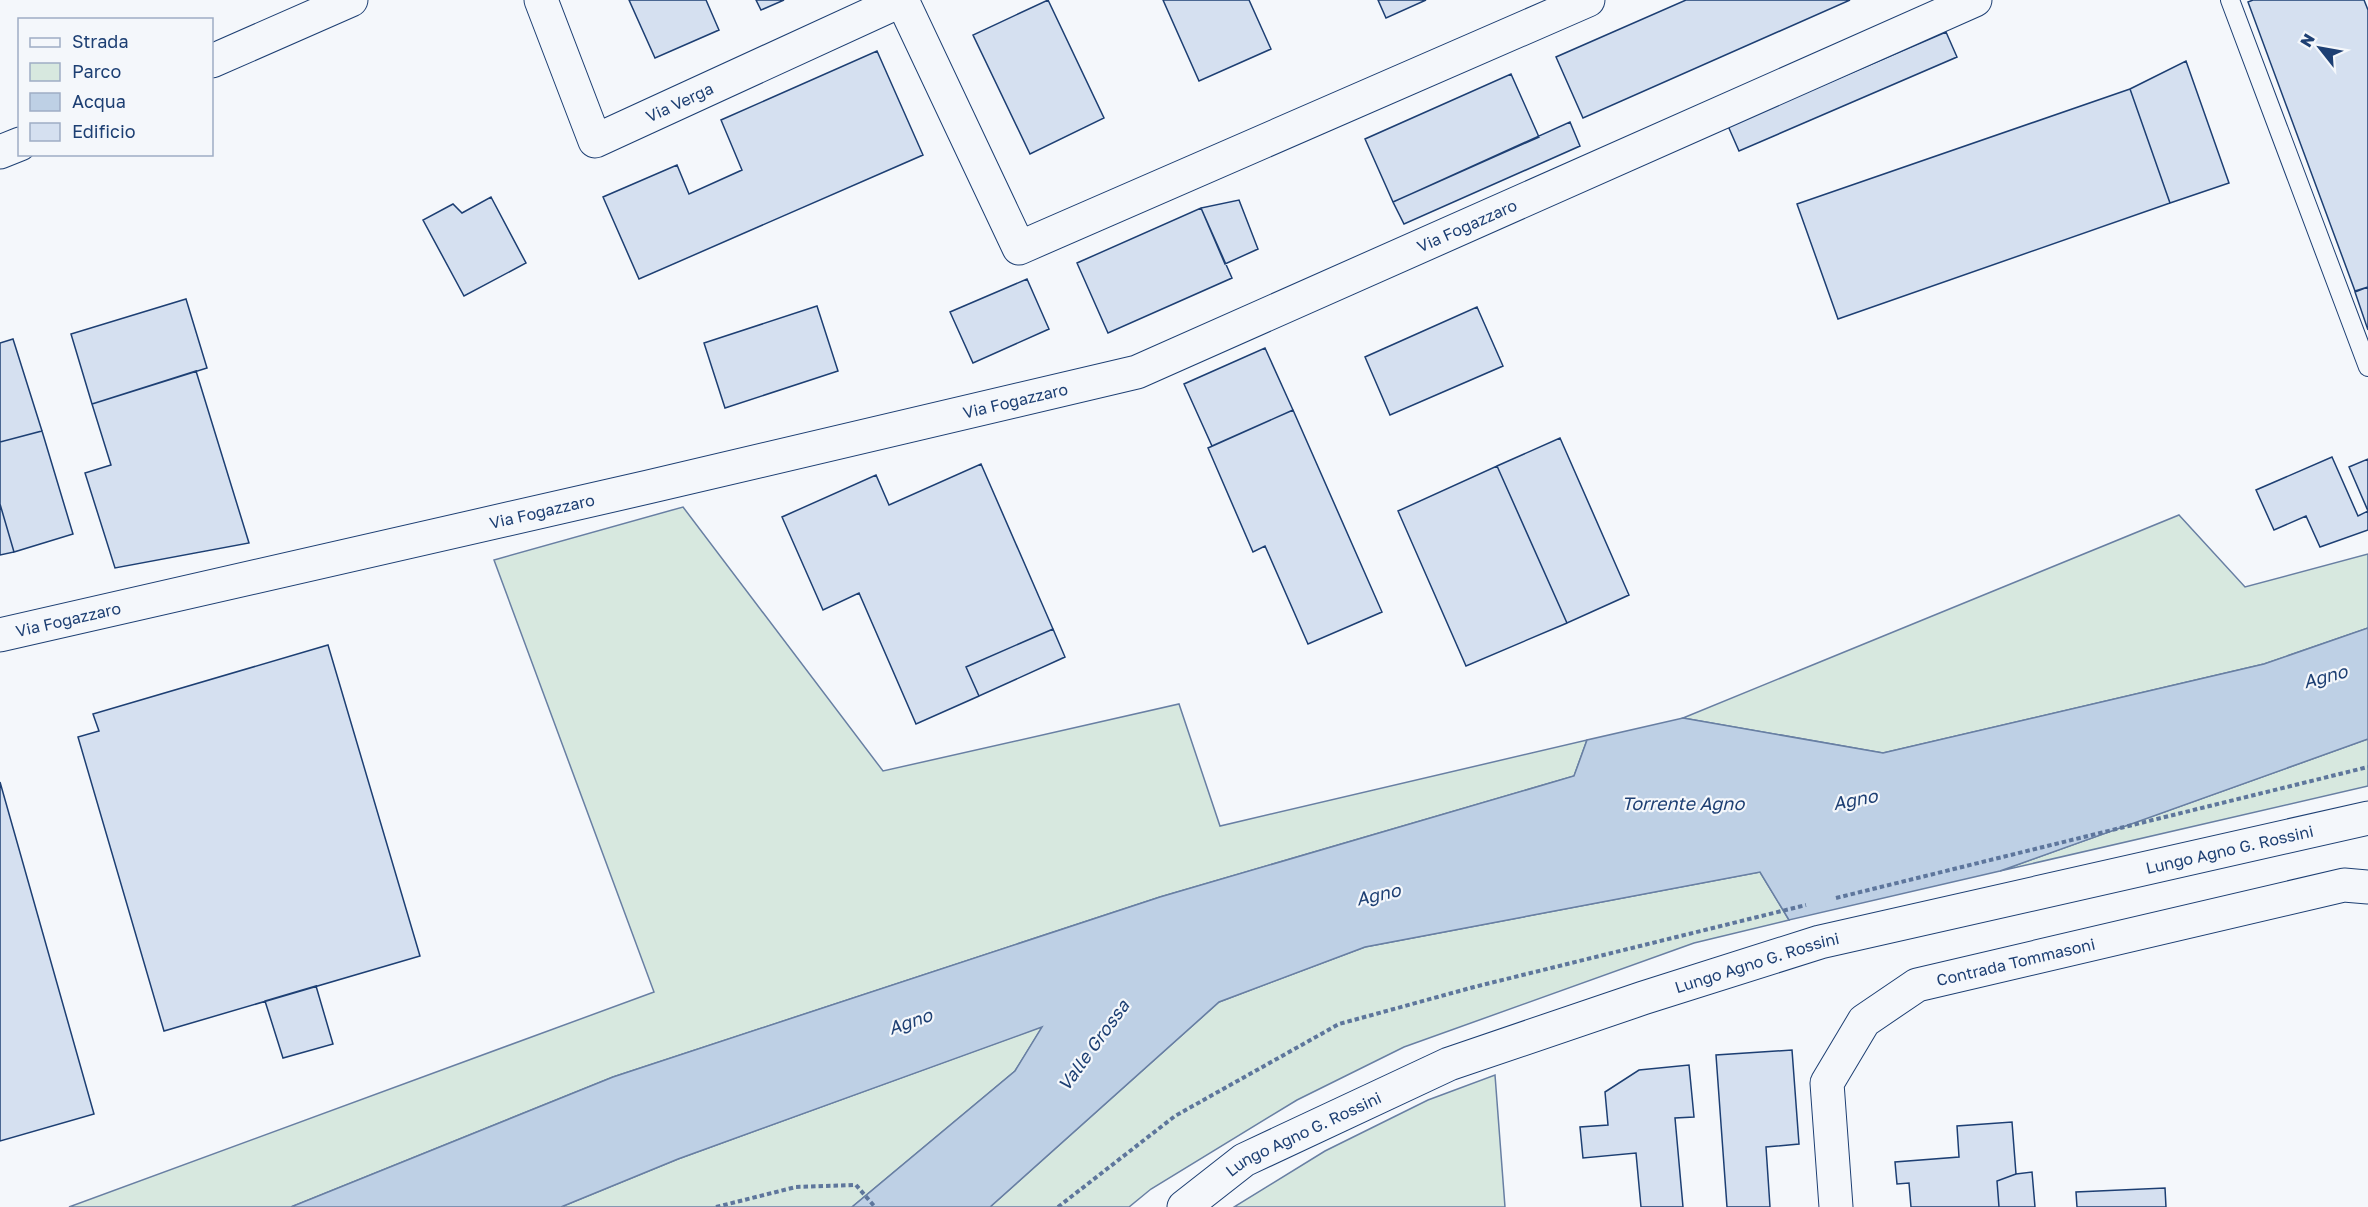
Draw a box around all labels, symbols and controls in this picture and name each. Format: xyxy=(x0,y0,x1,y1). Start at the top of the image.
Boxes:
legend xyxy=(18,18,213,156)
north arrow xyxy=(2290,18,2350,78)
text: Strada xyxy=(72,30,129,52)
text: N xyxy=(2295,30,2319,51)
text: Parco xyxy=(72,60,121,82)
street label: Via Verga xyxy=(643,78,716,126)
text: Acqua xyxy=(72,90,126,112)
text: Edificio xyxy=(72,120,136,142)
street label: Via Fogazzaro xyxy=(1414,195,1520,256)
street label: Via Fogazzaro xyxy=(961,379,1070,423)
street label: Via Fogazzaro xyxy=(488,490,597,533)
street label: Via Fogazzaro xyxy=(14,598,123,641)
water label: Agno xyxy=(2301,659,2351,692)
water label: Agno xyxy=(1831,784,1880,814)
water label: Torrente Agno xyxy=(1622,792,1745,814)
street label: Lungo Agno G. Rossini xyxy=(2144,821,2315,878)
water label: Agno xyxy=(1354,878,1403,910)
street label: Lungo Agno G. Rossini xyxy=(1672,928,1841,997)
street label: Contrada Tommasoni xyxy=(1934,934,2097,990)
water label: Valle Grossa xyxy=(1053,995,1134,1095)
water label: Agno xyxy=(885,1003,936,1039)
street label: Lungo Agno G. Rossini xyxy=(1221,1087,1384,1181)

